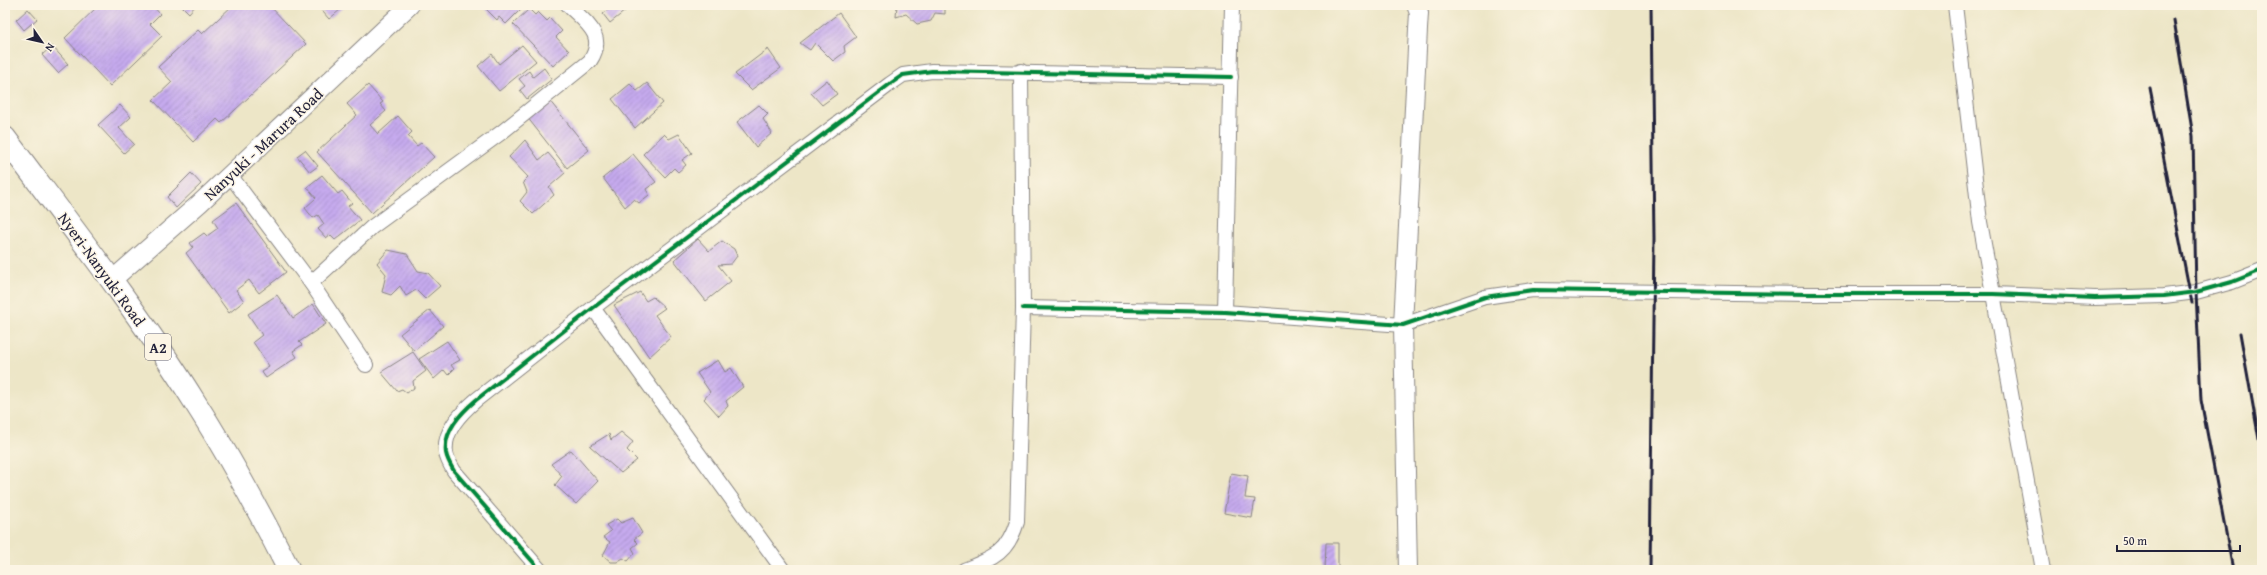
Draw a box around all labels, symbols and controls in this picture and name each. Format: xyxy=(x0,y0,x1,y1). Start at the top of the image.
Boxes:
north arrow xyxy=(22,22,62,62)
text: N xyxy=(41,40,59,56)
street label: Nanyuki - Marura Road xyxy=(198,82,328,206)
street label: Nyeri-Nanyuki Road xyxy=(52,207,152,331)
road number: A2 xyxy=(145,334,171,360)
scale bar xyxy=(2117,527,2240,553)
text: 50 m xyxy=(2123,532,2147,549)

